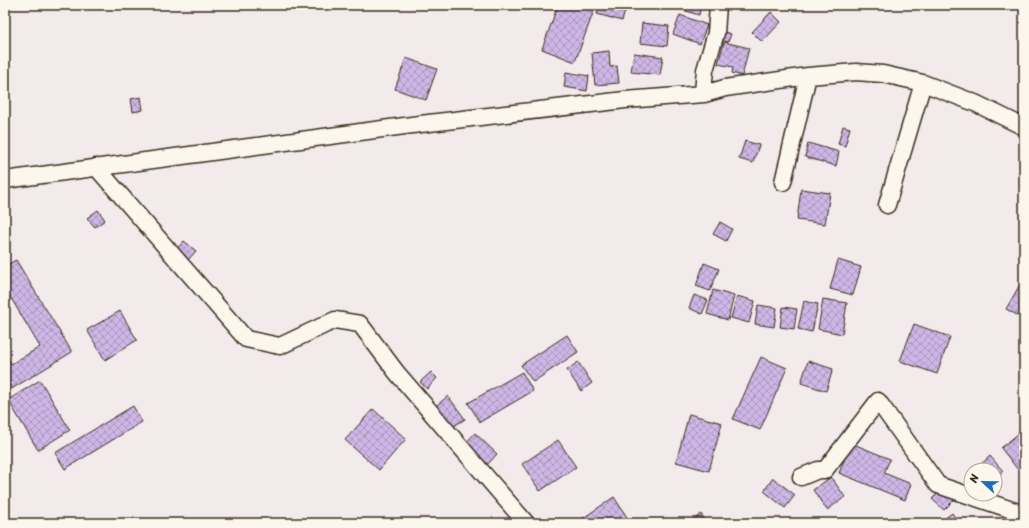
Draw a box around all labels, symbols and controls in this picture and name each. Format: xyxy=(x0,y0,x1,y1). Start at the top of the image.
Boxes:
north arrow xyxy=(963,462,1003,502)
text: N xyxy=(964,471,985,486)

